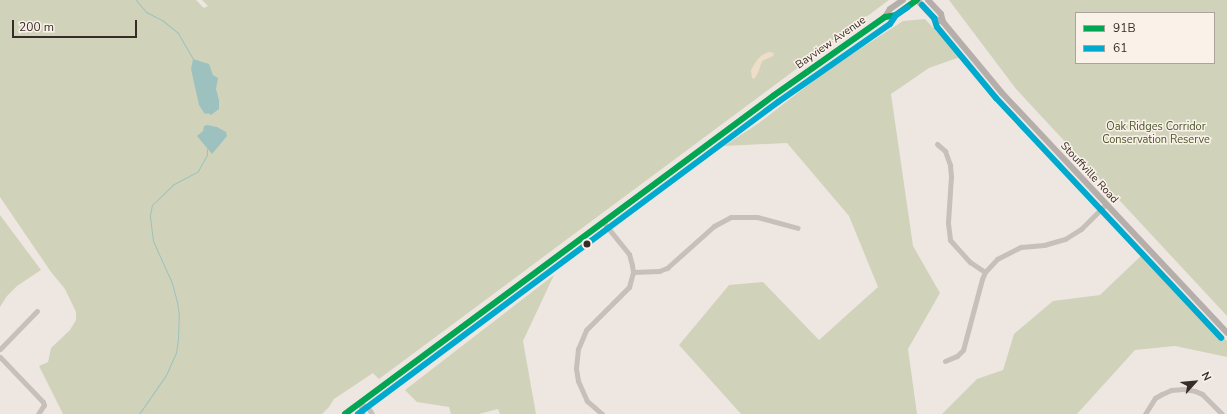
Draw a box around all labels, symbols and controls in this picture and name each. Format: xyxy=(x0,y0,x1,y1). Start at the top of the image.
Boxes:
scale bar xyxy=(14,12,139,38)
legend xyxy=(1075,12,1215,64)
street label: Bayview Avenue xyxy=(793,14,869,72)
text: 200 m xyxy=(19,19,54,35)
text: 91B xyxy=(1113,20,1136,36)
text: 61 xyxy=(1113,40,1127,56)
park label: Oak Ridges Corridor Conservation Reserve xyxy=(1102,121,1210,147)
street label: Stouffville Road xyxy=(1057,140,1121,206)
unlabelled marker xyxy=(582,239,592,249)
north arrow xyxy=(1175,362,1215,402)
text: N xyxy=(1198,369,1215,383)

